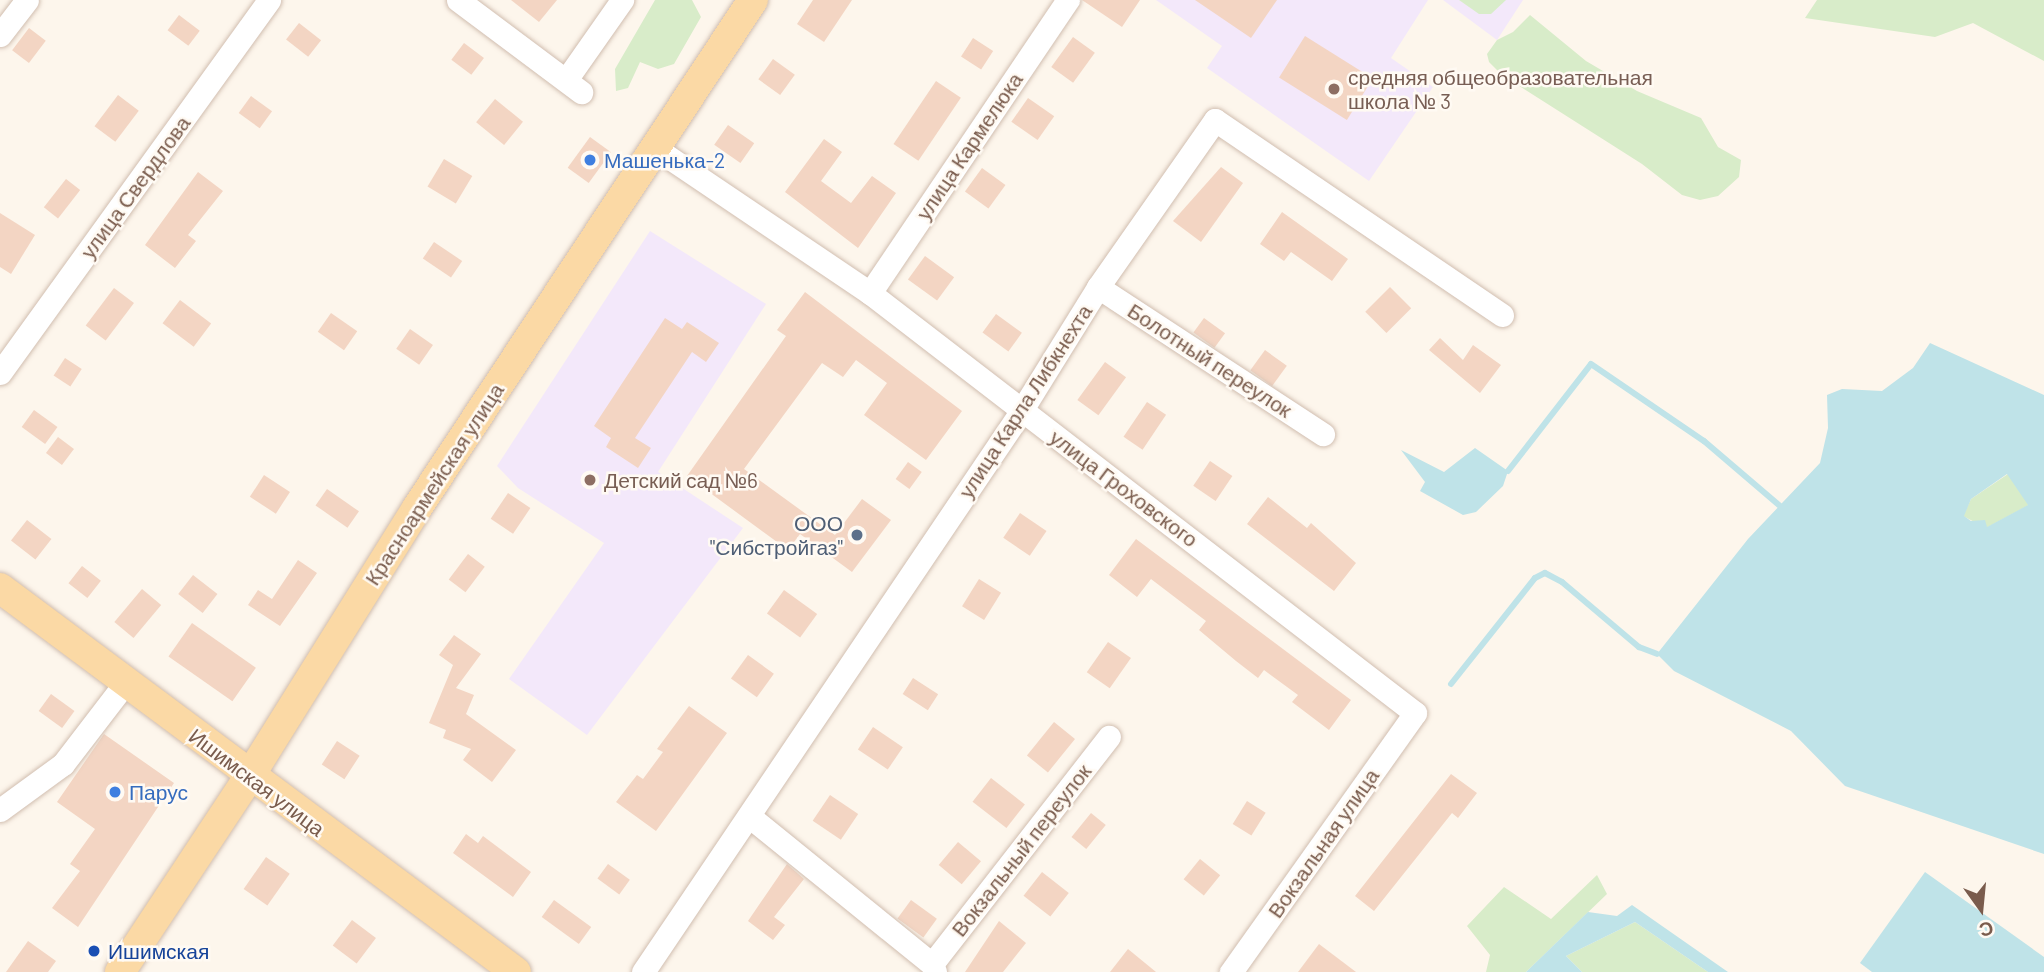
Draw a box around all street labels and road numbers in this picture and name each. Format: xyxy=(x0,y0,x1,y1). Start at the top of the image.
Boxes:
street label: улица Кармелюка xyxy=(910,68,1028,224)
street label: улица Свердлова xyxy=(75,111,195,263)
street label: Болотный переулок xyxy=(1123,298,1297,422)
street label: улица Карла Либкнехта xyxy=(953,299,1097,503)
street label: Красноармейская улица xyxy=(359,378,509,590)
street label: улица Гроховского xyxy=(1045,424,1203,552)
street label: Ишимская улица xyxy=(184,723,330,841)
street label: Вокзальный переулок xyxy=(946,759,1096,941)
street label: Вокзальная улица xyxy=(1262,764,1384,922)

